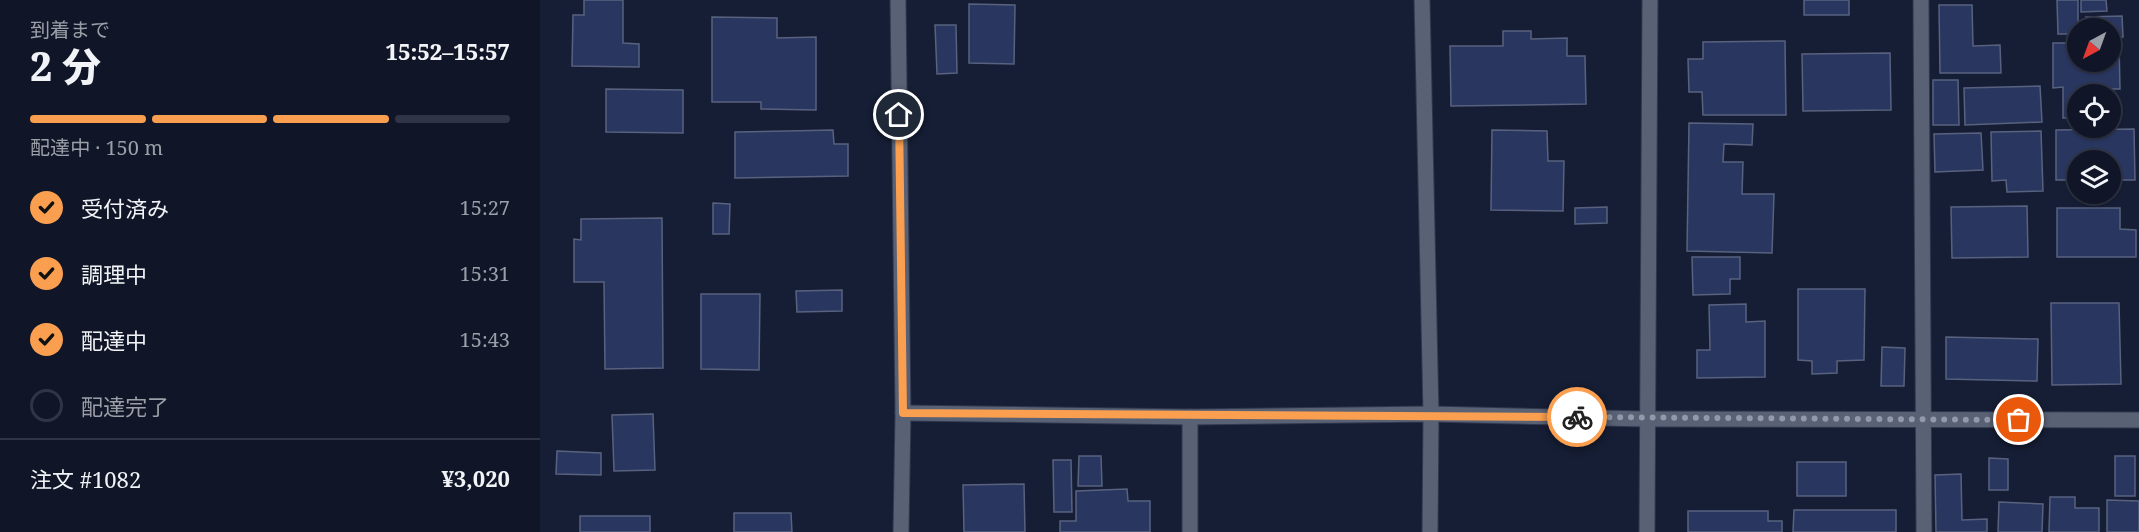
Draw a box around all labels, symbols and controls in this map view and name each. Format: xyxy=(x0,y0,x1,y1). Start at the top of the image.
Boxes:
text: 到着まで xyxy=(30,16,110,43)
north arrow xyxy=(2067,18,2121,72)
map controls xyxy=(2067,18,2121,204)
text: 15:52–15:57 xyxy=(386,36,510,66)
text: 2 分 xyxy=(30,39,101,92)
button: locate xyxy=(2067,84,2121,138)
pin xyxy=(873,89,924,140)
icon: home xyxy=(882,98,915,131)
text: 配達中 · 150 m xyxy=(30,134,163,161)
button: layers xyxy=(2067,150,2121,204)
icon: check xyxy=(30,191,63,224)
text: 受付済み xyxy=(81,193,169,223)
text: 15:27 xyxy=(460,194,510,221)
icon: check xyxy=(30,257,63,290)
text: 調理中 xyxy=(81,259,147,289)
text: 15:31 xyxy=(460,260,510,287)
icon: check xyxy=(30,323,63,356)
text: 配達中 xyxy=(81,325,147,355)
text: 15:43 xyxy=(460,326,510,353)
courier xyxy=(1547,387,1607,447)
text: 配達完了 xyxy=(81,391,169,421)
pin xyxy=(1993,394,2044,445)
icon: bike xyxy=(1561,401,1594,434)
icon: bag xyxy=(2002,403,2035,436)
text: ¥3,020 xyxy=(441,463,510,493)
text: 注文 #1082 xyxy=(30,464,141,494)

